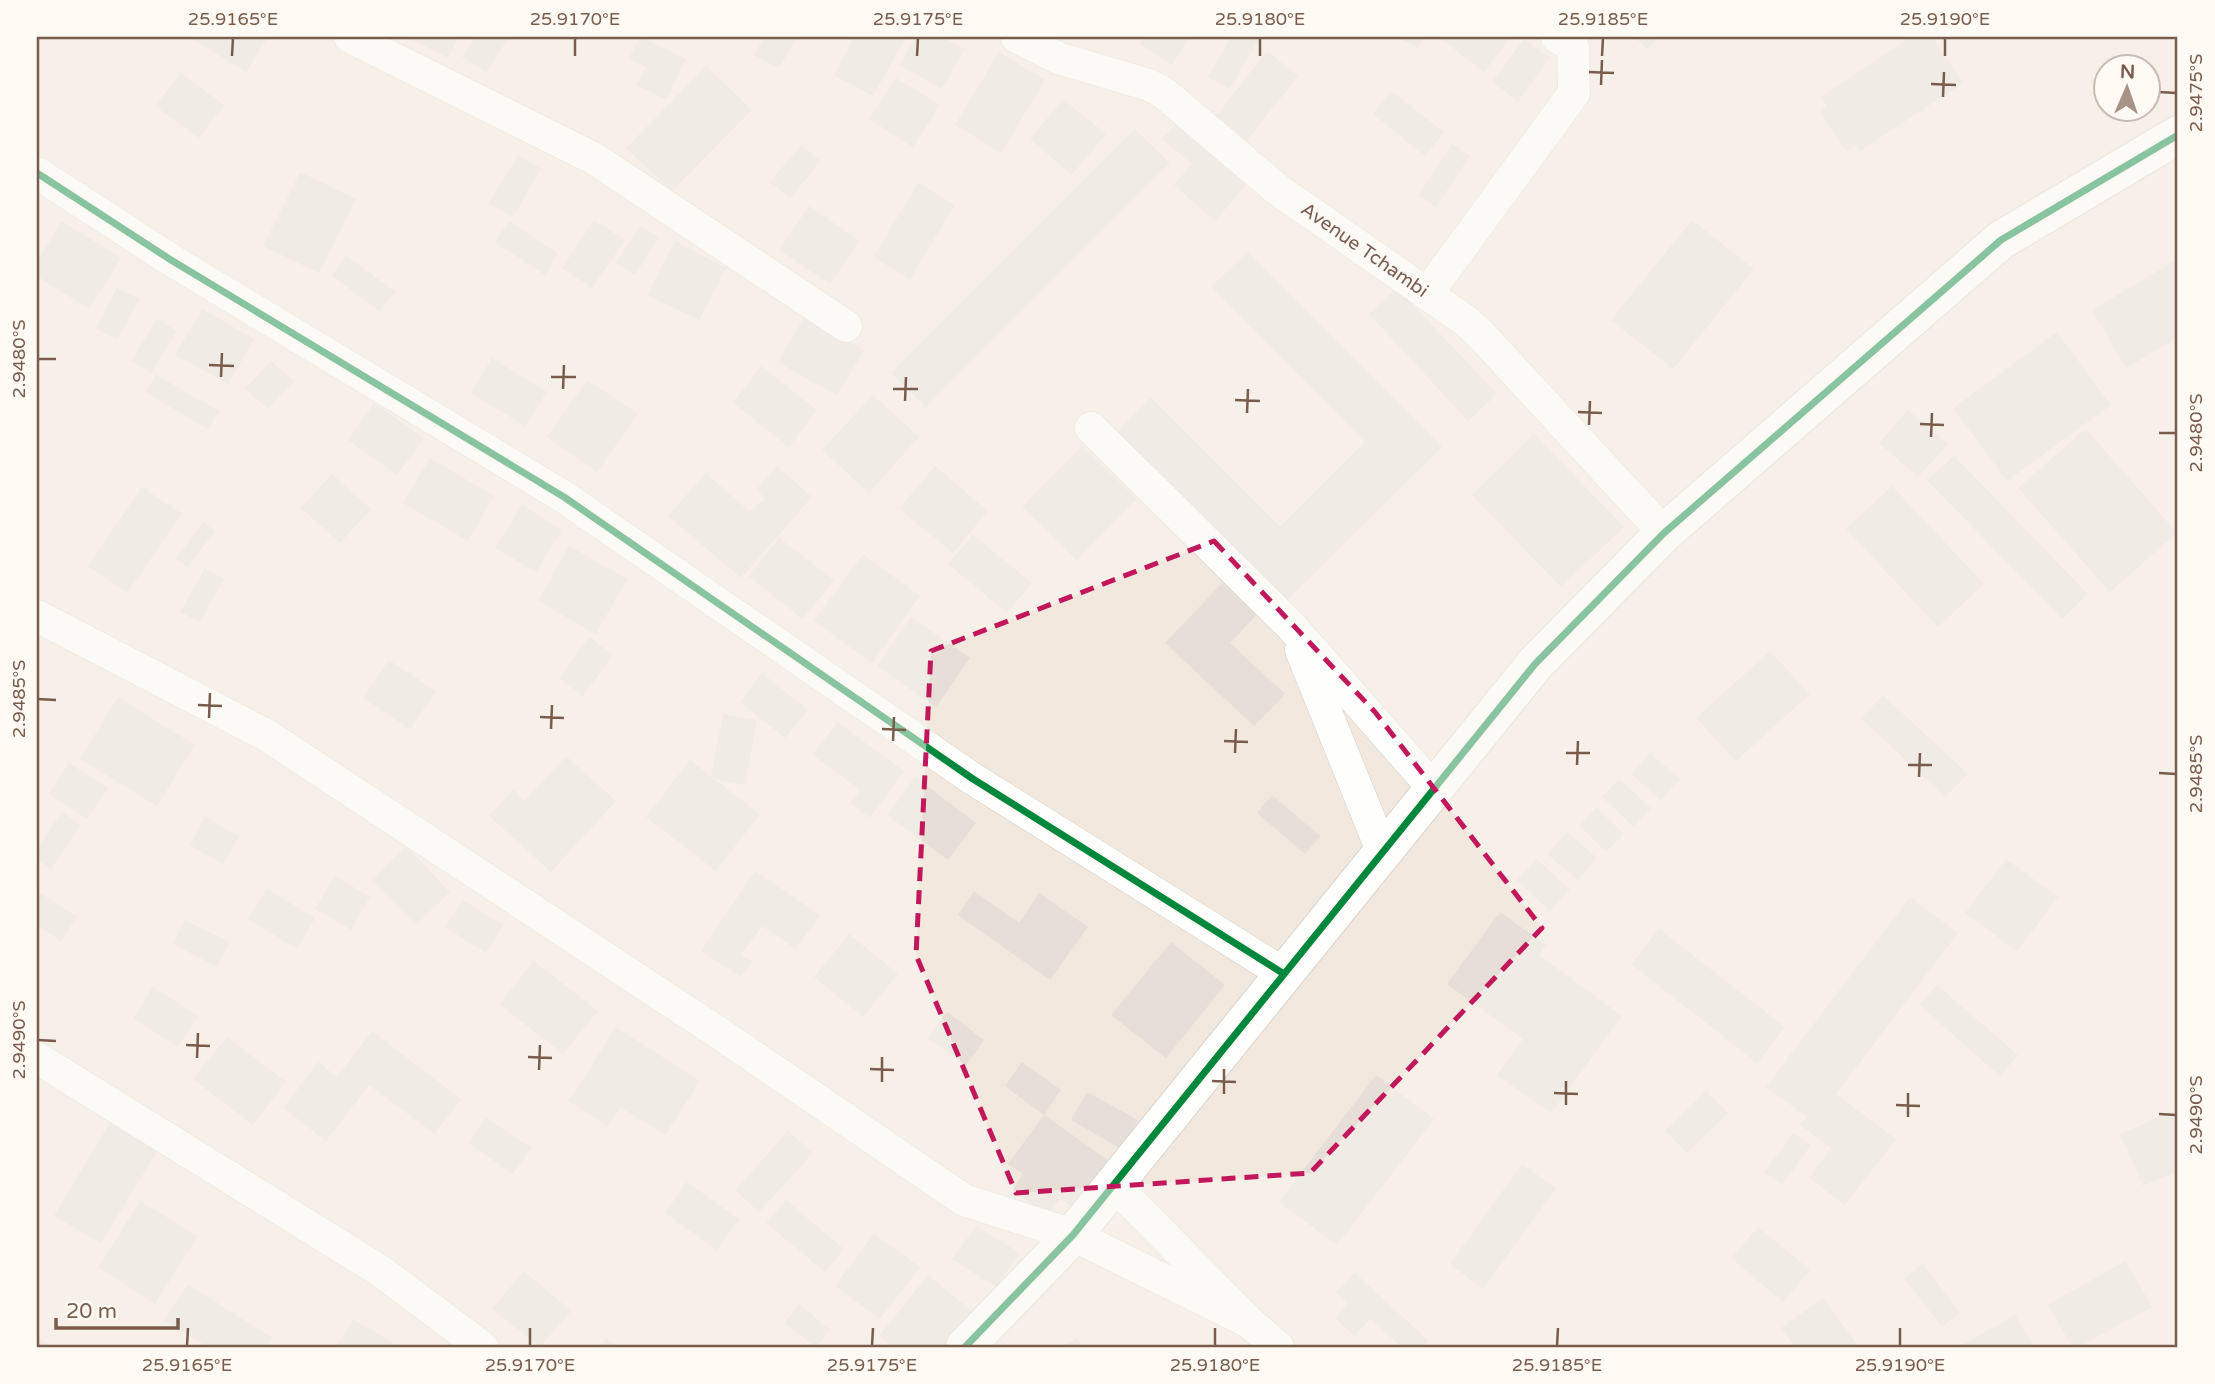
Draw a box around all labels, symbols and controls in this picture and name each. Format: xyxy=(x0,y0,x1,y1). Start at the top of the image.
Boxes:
text: 25.9165°E xyxy=(188,8,278,30)
text: 25.9170°E xyxy=(530,8,620,30)
text: 25.9175°E xyxy=(873,8,963,30)
text: 25.9180°E xyxy=(1215,8,1305,30)
text: 25.9185°E xyxy=(1558,8,1648,30)
text: 25.9190°E xyxy=(1900,8,1990,30)
north arrow xyxy=(2092,52,2162,122)
text: 2.9475°S xyxy=(2185,54,2207,132)
text: N xyxy=(2120,61,2136,83)
street label: Avenue Tchambi xyxy=(1297,198,1432,302)
text: 2.9480°S xyxy=(8,319,30,399)
text: 2.9480°S xyxy=(2185,393,2207,473)
text: 2.9485°S xyxy=(8,660,30,738)
text: 2.9485°S xyxy=(2185,735,2207,813)
text: 2.9490°S xyxy=(8,1000,30,1080)
text: 2.9490°S xyxy=(2185,1075,2207,1155)
scale bar xyxy=(56,1286,178,1330)
text: 20 m xyxy=(66,1299,117,1324)
text: 25.9165°E xyxy=(142,1354,232,1376)
text: 25.9170°E xyxy=(485,1354,575,1376)
text: 25.9175°E xyxy=(827,1354,917,1376)
text: 25.9180°E xyxy=(1170,1354,1260,1376)
text: 25.9185°E xyxy=(1512,1354,1602,1376)
text: 25.9190°E xyxy=(1855,1354,1945,1376)

